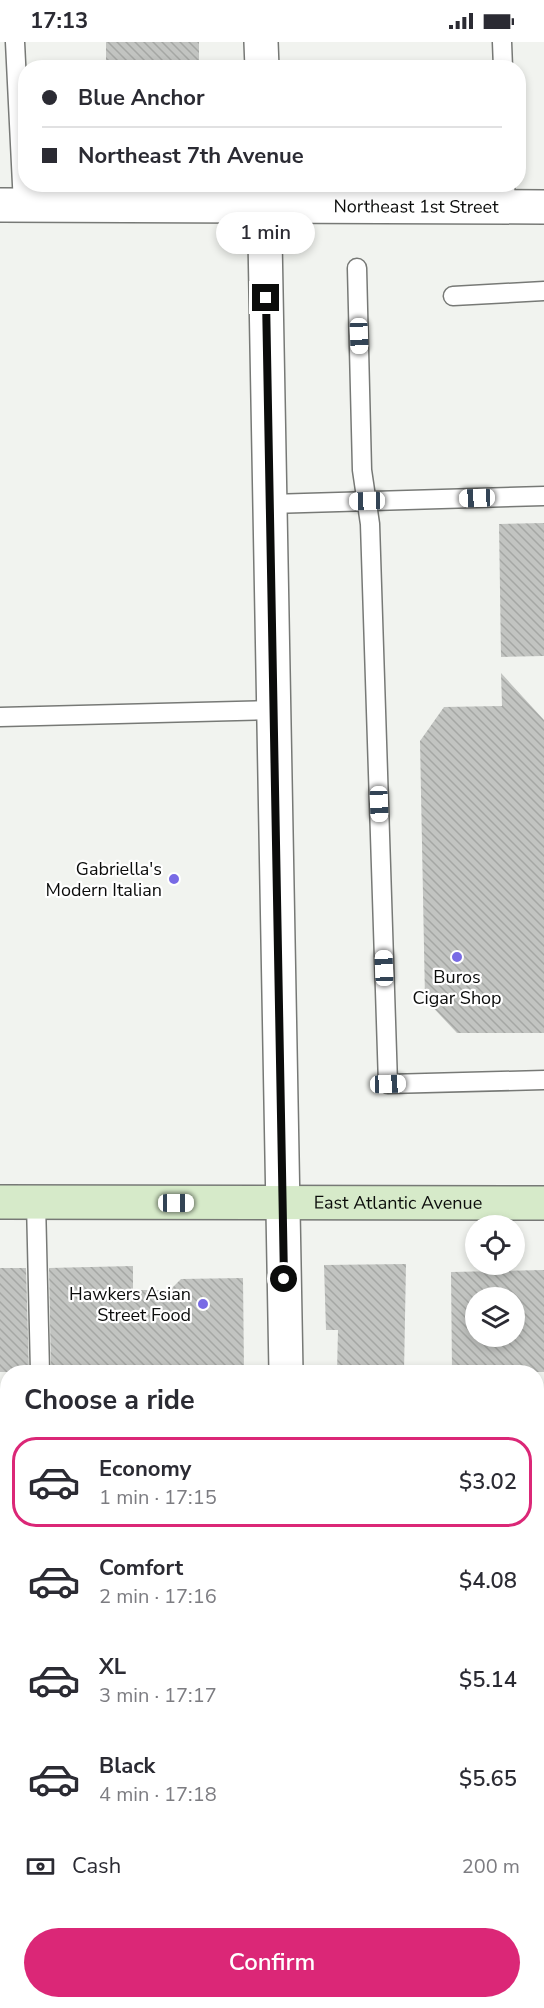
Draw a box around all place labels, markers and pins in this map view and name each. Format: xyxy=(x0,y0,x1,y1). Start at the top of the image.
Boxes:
place label: Gabriella's Modern Italian xyxy=(46,857,162,902)
marker: Gabriella's Modern Italian xyxy=(167,872,181,886)
marker: Buros Cigar Shop xyxy=(450,950,464,964)
place label: Buros Cigar Shop xyxy=(412,965,502,1010)
place label: Hawkers Asian Street Food xyxy=(69,1282,191,1327)
marker: Hawkers Asian Street Food xyxy=(196,1297,210,1311)

